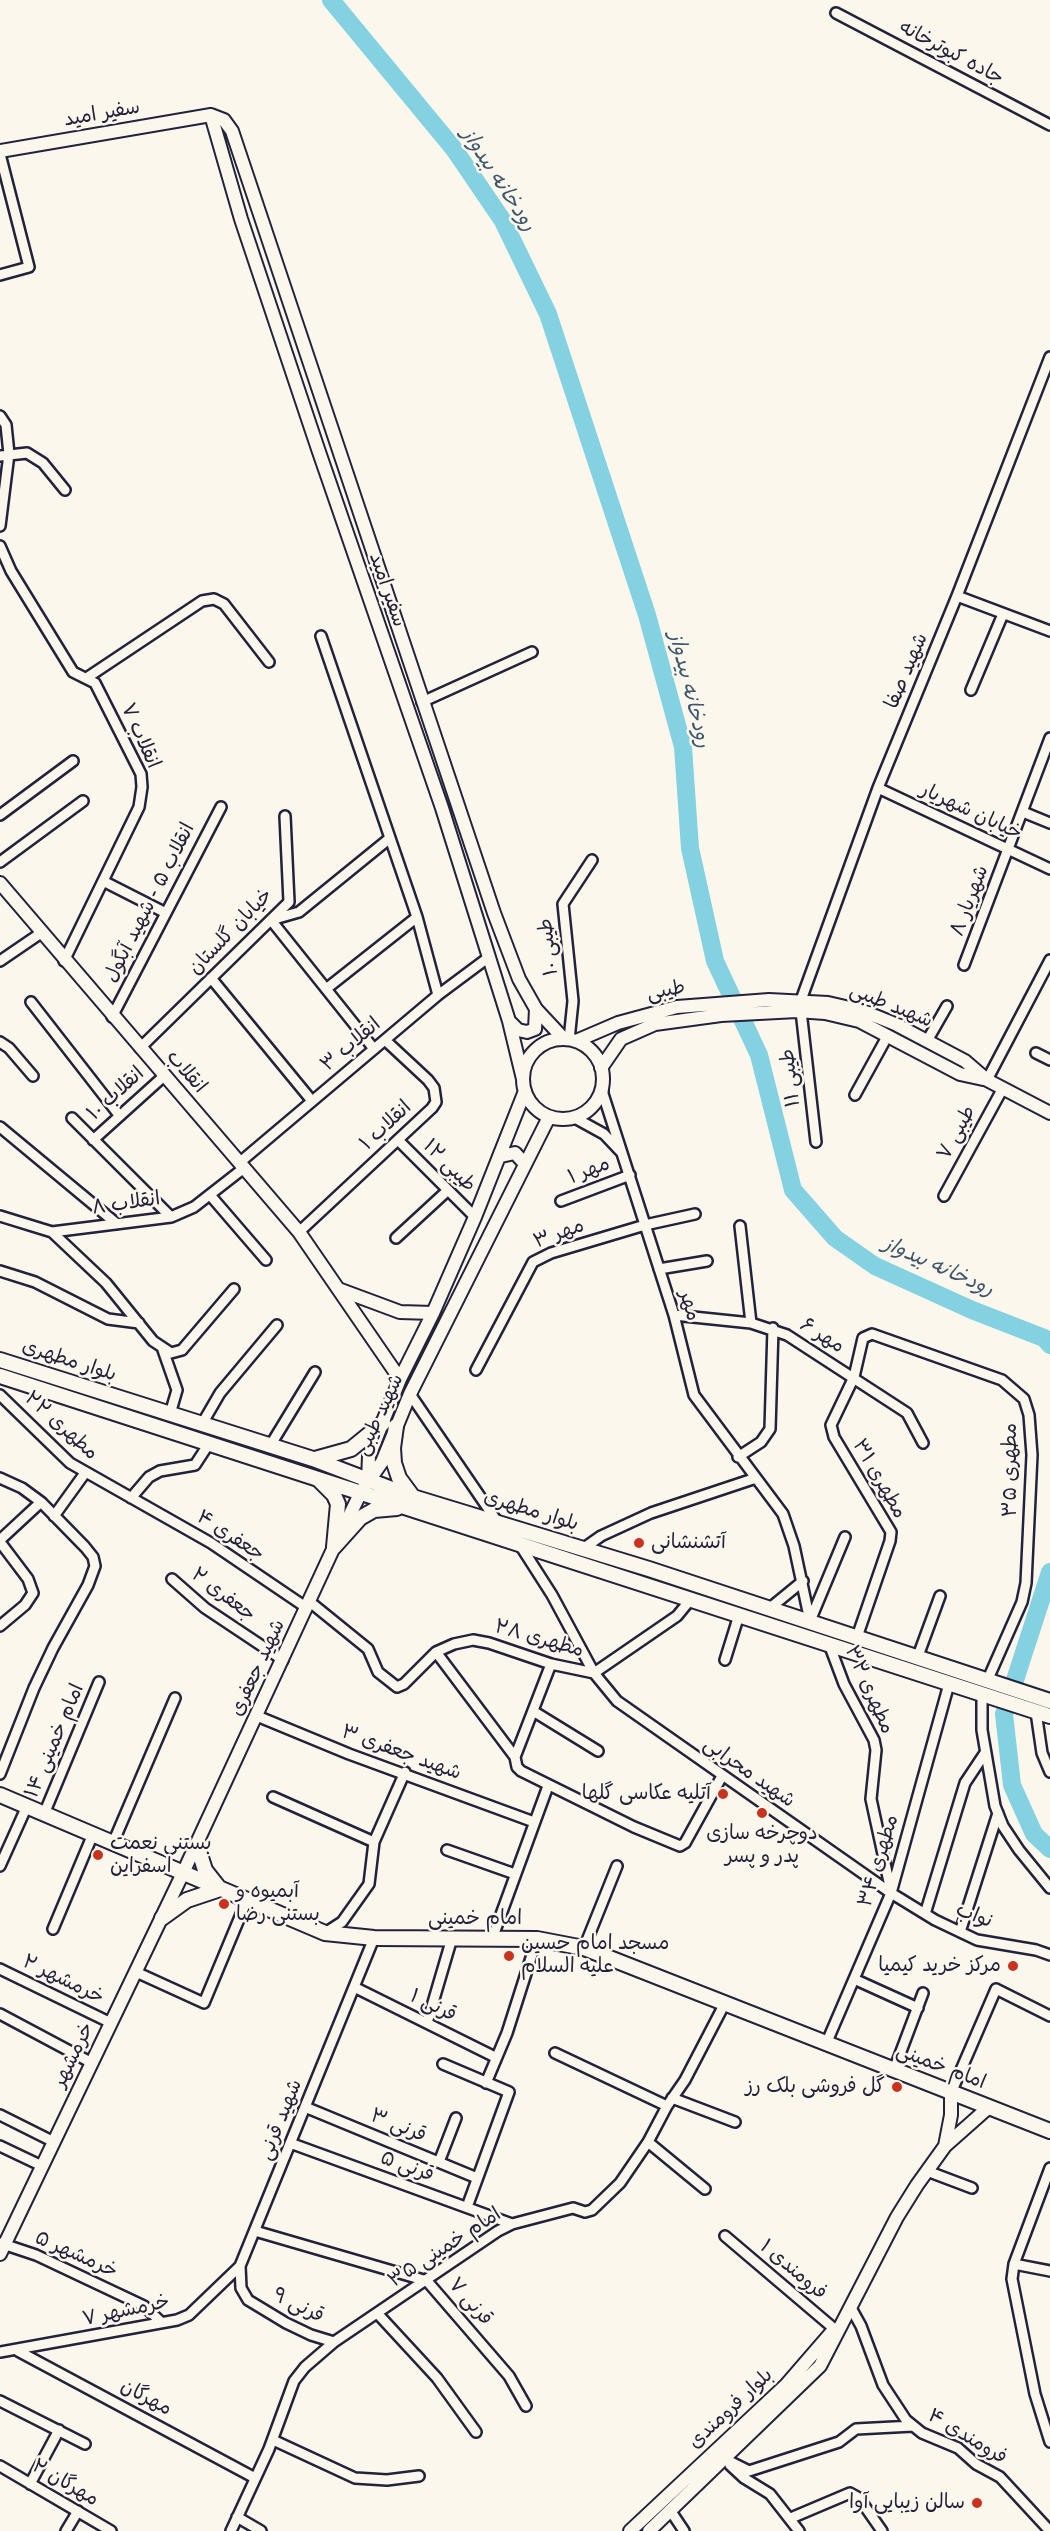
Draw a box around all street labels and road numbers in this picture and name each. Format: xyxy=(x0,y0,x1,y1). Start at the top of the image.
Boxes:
street label: جاده کبوترخانه xyxy=(894,15,1008,91)
street label: سفیر امید xyxy=(62,96,142,132)
street label: سفیر امید xyxy=(363,550,411,630)
street label: شهید صفا xyxy=(880,630,934,712)
street label: انقلاب ۷ xyxy=(115,700,165,772)
street label: خیابان شهریار xyxy=(916,778,1026,846)
street label: انقلاب ۵ - شهید آبگول xyxy=(99,819,201,987)
street label: شهریار ۸ xyxy=(946,862,994,940)
street label: خیابان گلستان xyxy=(184,884,278,980)
street label: طیبی ۱۰ xyxy=(534,917,564,977)
street label: طیبی xyxy=(645,976,687,1006)
street label: شهید طیبی xyxy=(846,979,936,1033)
street label: انقلاب ۳ xyxy=(316,1013,386,1077)
street label: انقلاب xyxy=(161,1045,211,1099)
street label: طیبی ۱۱ xyxy=(776,1048,806,1108)
street label: انقلاب ۱۰ xyxy=(82,1062,150,1126)
street label: انقلاب ۱ xyxy=(355,1096,417,1156)
street label: طیبی ۷ xyxy=(932,1102,982,1164)
street label: طیبی ۱۲ xyxy=(418,1135,480,1197)
street label: مهر ۱ xyxy=(565,1152,613,1190)
street label: انقلاب ۸ xyxy=(90,1187,162,1221)
street label: مهر ۳ xyxy=(530,1214,588,1254)
street label: مهر xyxy=(673,1288,705,1324)
street label: مهر ۶ xyxy=(795,1313,849,1359)
street label: بلوار مطهری xyxy=(19,1334,119,1388)
street label: شهید طیبی xyxy=(351,1370,409,1460)
street label: مطهری ۲۲ xyxy=(19,1387,103,1465)
street label: مطهری ۳۵ xyxy=(999,1423,1023,1517)
street label: مطهری ۳۱ xyxy=(847,1435,911,1523)
street label: بلوار مطهری xyxy=(481,1485,581,1537)
street label: جعفری ۴ xyxy=(192,1505,268,1567)
street label: جعفری ۲ xyxy=(186,1563,260,1627)
street label: مطهری ۲۸ xyxy=(492,1615,586,1663)
street label: شهید جعفری xyxy=(225,1616,291,1720)
street label: مطهری ۳۲ xyxy=(839,1642,899,1738)
street label: امام خمینی ۱۴ xyxy=(20,1680,90,1802)
street label: شهید جعفری ۳ xyxy=(338,1720,464,1786)
street label: شهید محرابی xyxy=(699,1733,799,1813)
street label: مطهری ۳۴ xyxy=(854,1812,904,1910)
street label: نواب xyxy=(952,1898,996,1934)
street label: امام خمینی xyxy=(428,1907,522,1931)
street label: خرمشهر ۲ xyxy=(18,1950,108,2010)
street label: قرنی ۱ xyxy=(406,1984,460,2028)
street label: خرمشهر xyxy=(48,2019,100,2091)
street label: امام خمینی xyxy=(893,2039,989,2095)
street label: شهید قرنی xyxy=(254,2076,308,2164)
street label: قرنی ۳ xyxy=(367,2104,429,2148)
street label: قرنی ۵ xyxy=(377,2146,437,2188)
street label: امام خمینی ۳۵ xyxy=(384,2203,506,2293)
street label: خرمشهر ۵ xyxy=(31,2226,121,2284)
street label: فرومندی ۱ xyxy=(754,2235,832,2305)
street label: قرنی ۷ xyxy=(443,2273,497,2331)
street label: قرنی ۹ xyxy=(268,2283,328,2329)
street label: خرمشهر ۷ xyxy=(80,2290,172,2332)
street label: بلوار فرومندی xyxy=(684,2364,778,2454)
street label: مهرگان xyxy=(116,2375,176,2421)
street label: فرومندی ۴ xyxy=(923,2404,1011,2470)
street label: مهرگان ۲ xyxy=(27,2454,103,2512)

